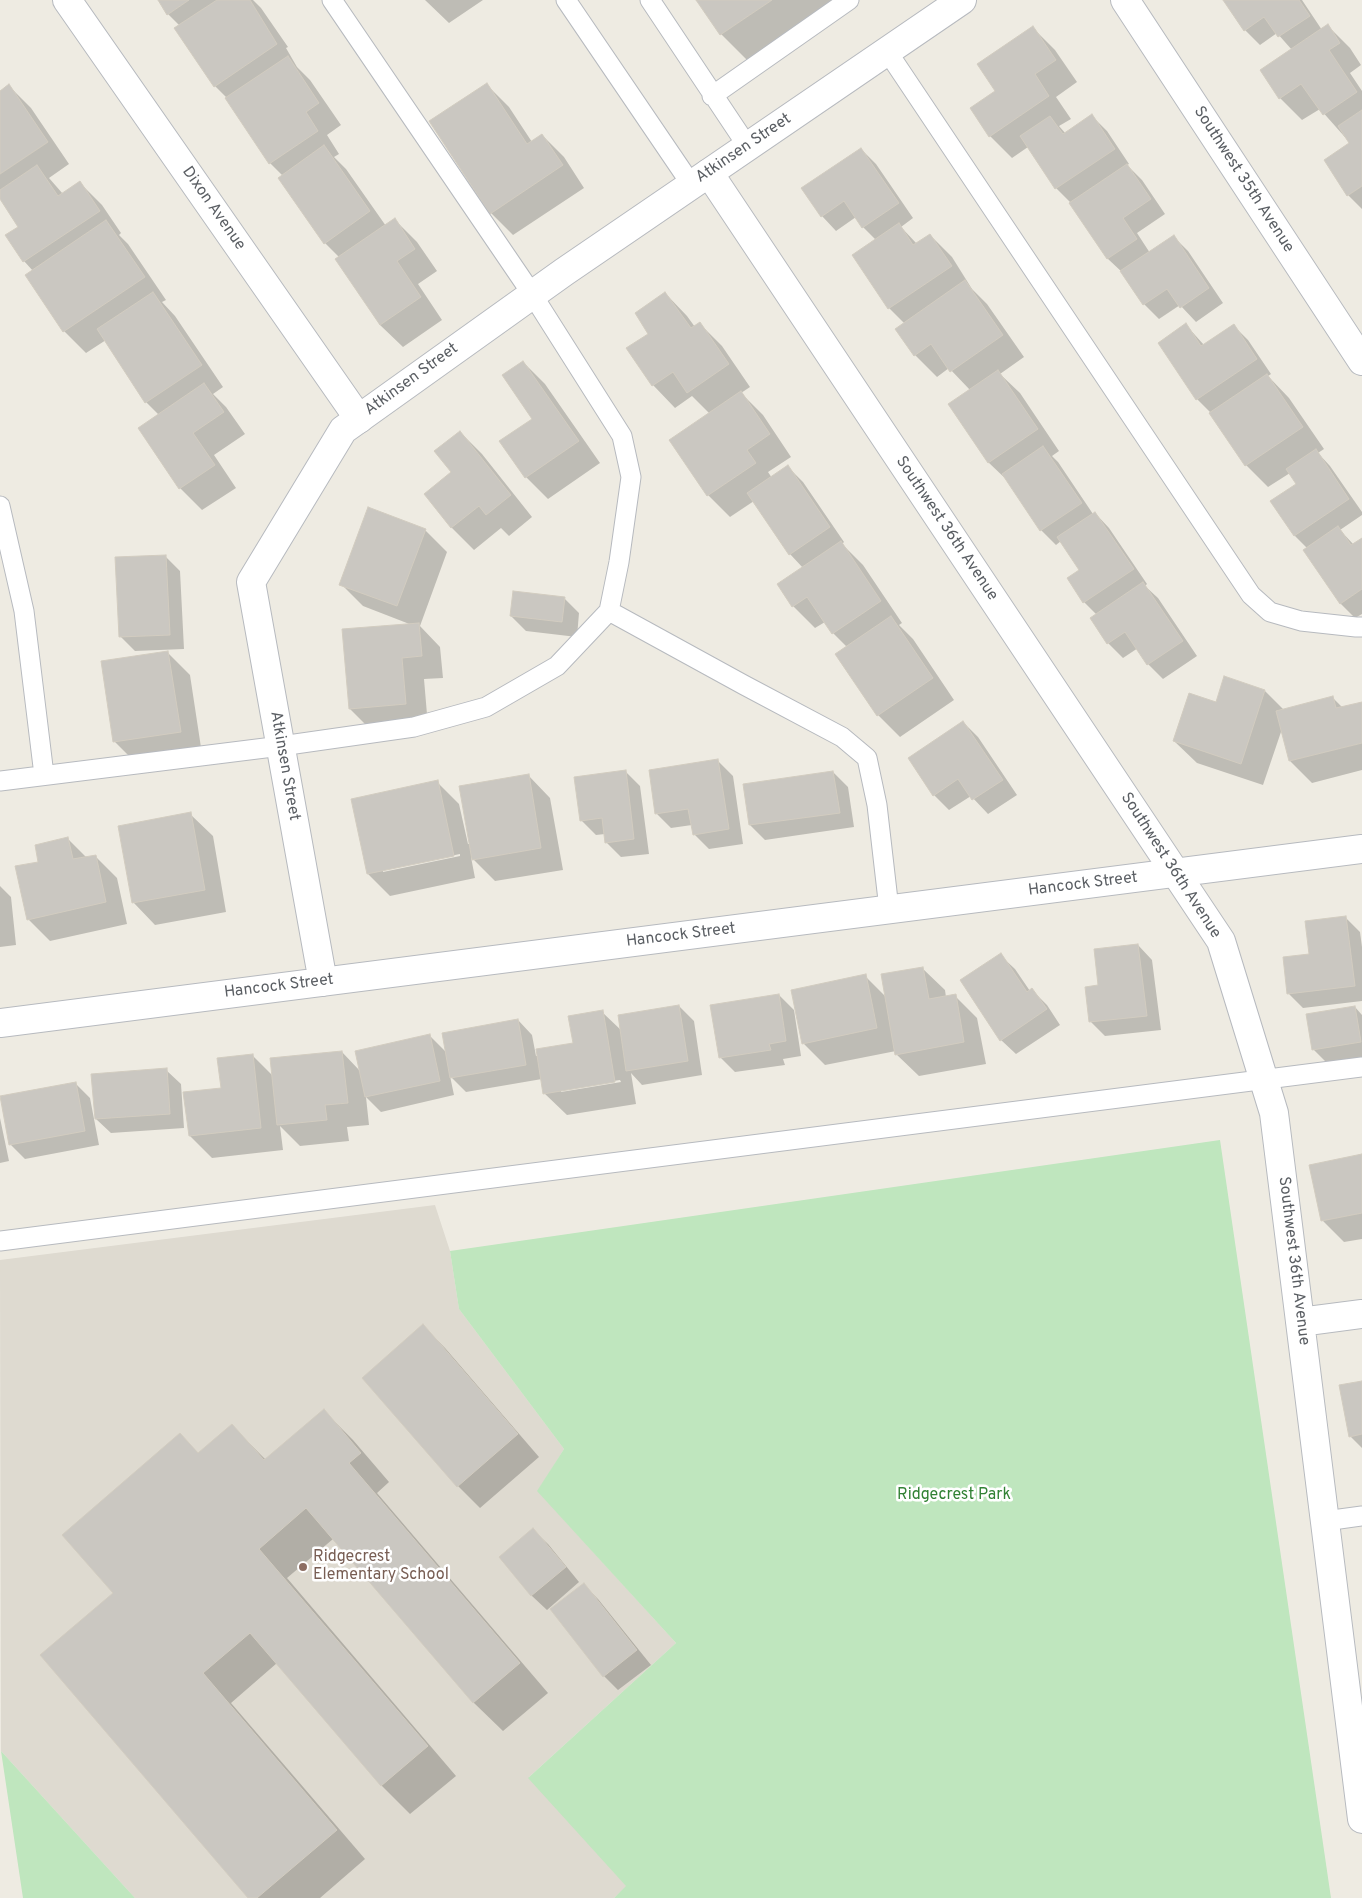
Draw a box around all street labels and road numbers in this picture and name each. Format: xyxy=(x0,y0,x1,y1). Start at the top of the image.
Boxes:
street label: Southwest 35th Avenue xyxy=(1189,103,1297,257)
street label: Atkinsen Street xyxy=(693,110,795,188)
street label: Dixon Avenue xyxy=(177,163,249,255)
street label: Atkinsen Street xyxy=(362,340,462,420)
street label: Southwest 36th Avenue xyxy=(891,453,1001,605)
street label: Atkinsen Street xyxy=(265,710,303,822)
street label: Southwest 36th Avenue xyxy=(1116,790,1224,942)
street label: Hancock Street xyxy=(1027,869,1139,901)
street label: Hancock Street xyxy=(625,920,737,952)
street label: Hancock Street xyxy=(223,971,335,1003)
street label: Southwest 36th Avenue xyxy=(1273,1176,1313,1346)

